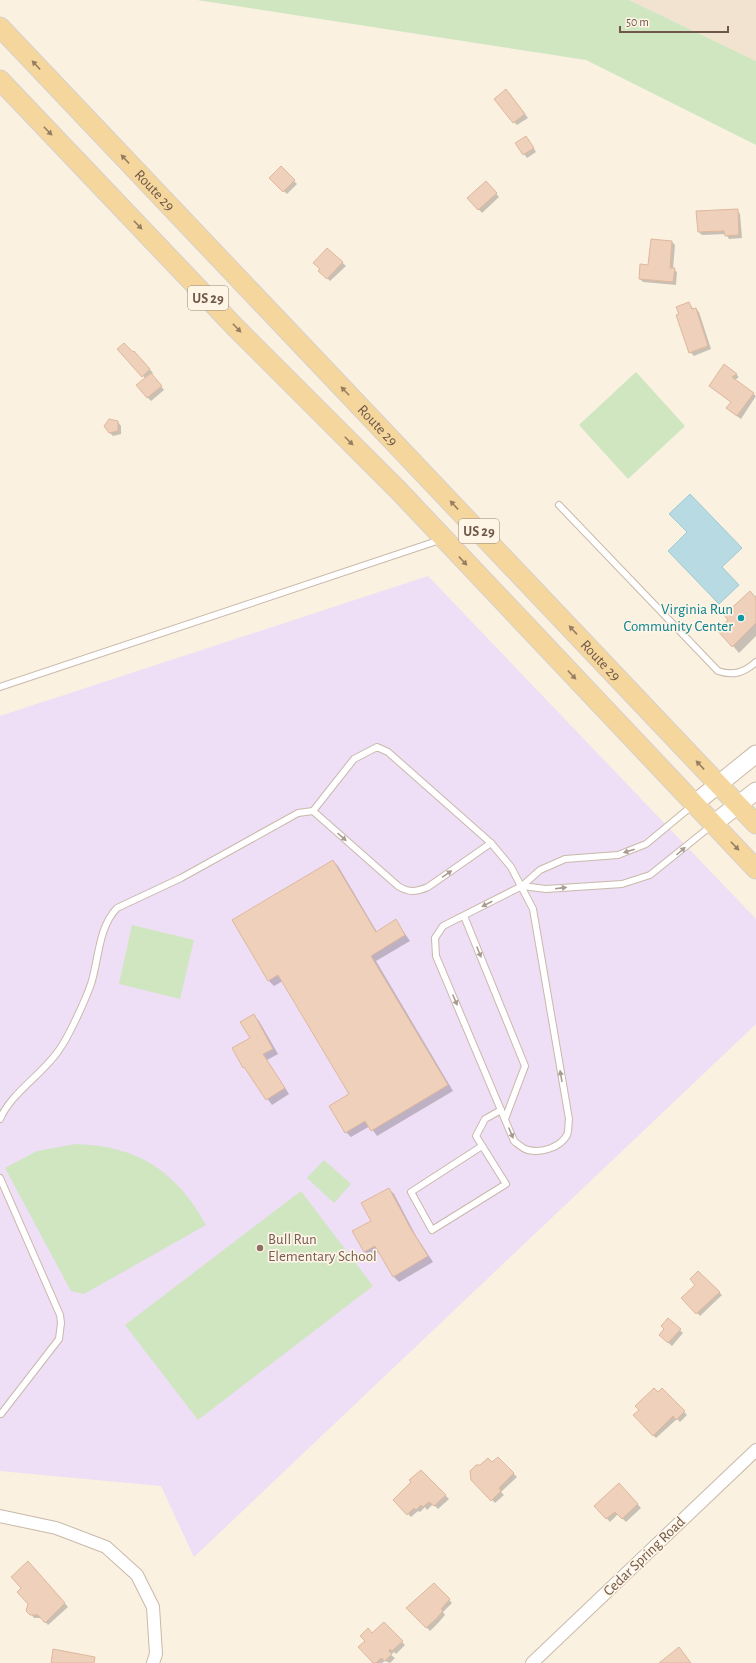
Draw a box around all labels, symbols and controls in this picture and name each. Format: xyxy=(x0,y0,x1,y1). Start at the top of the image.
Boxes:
scale bar xyxy=(620,8,728,34)
text: 50 m xyxy=(626,16,649,28)
one-way arrow xyxy=(31,60,40,70)
one-way arrow xyxy=(43,126,53,136)
one-way arrow xyxy=(120,154,130,164)
street label: Route 29 xyxy=(132,167,177,214)
one-way arrow xyxy=(133,220,142,229)
road number: US 29 xyxy=(188,286,228,310)
one-way arrow xyxy=(232,323,242,333)
one-way arrow xyxy=(341,386,350,396)
street label: Route 29 xyxy=(355,402,400,449)
one-way arrow xyxy=(344,436,354,446)
one-way arrow xyxy=(450,500,459,510)
road number: US 29 xyxy=(459,519,499,543)
one-way arrow xyxy=(459,556,468,566)
place label: Virginia Run Community Center xyxy=(623,602,733,634)
marker: Virginia Run Community Center xyxy=(736,613,746,623)
one-way arrow xyxy=(568,625,577,635)
street label: Route 29 xyxy=(578,637,623,684)
one-way arrow xyxy=(567,670,577,680)
one-way arrow xyxy=(696,760,705,770)
one-way arrow xyxy=(337,832,347,841)
one-way arrow xyxy=(730,841,740,851)
one-way arrow xyxy=(676,847,686,856)
one-way arrow xyxy=(623,848,635,854)
one-way arrow xyxy=(441,870,452,878)
one-way arrow xyxy=(555,885,567,891)
one-way arrow xyxy=(482,900,493,907)
one-way arrow xyxy=(476,946,482,958)
one-way arrow xyxy=(452,995,458,1007)
one-way arrow xyxy=(558,1070,564,1082)
one-way arrow xyxy=(508,1127,514,1138)
place label: Bull Run Elementary School xyxy=(268,1232,377,1264)
marker: Bull Run Elementary School xyxy=(255,1243,265,1253)
street label: Cedar Spring Road xyxy=(601,1514,688,1599)

